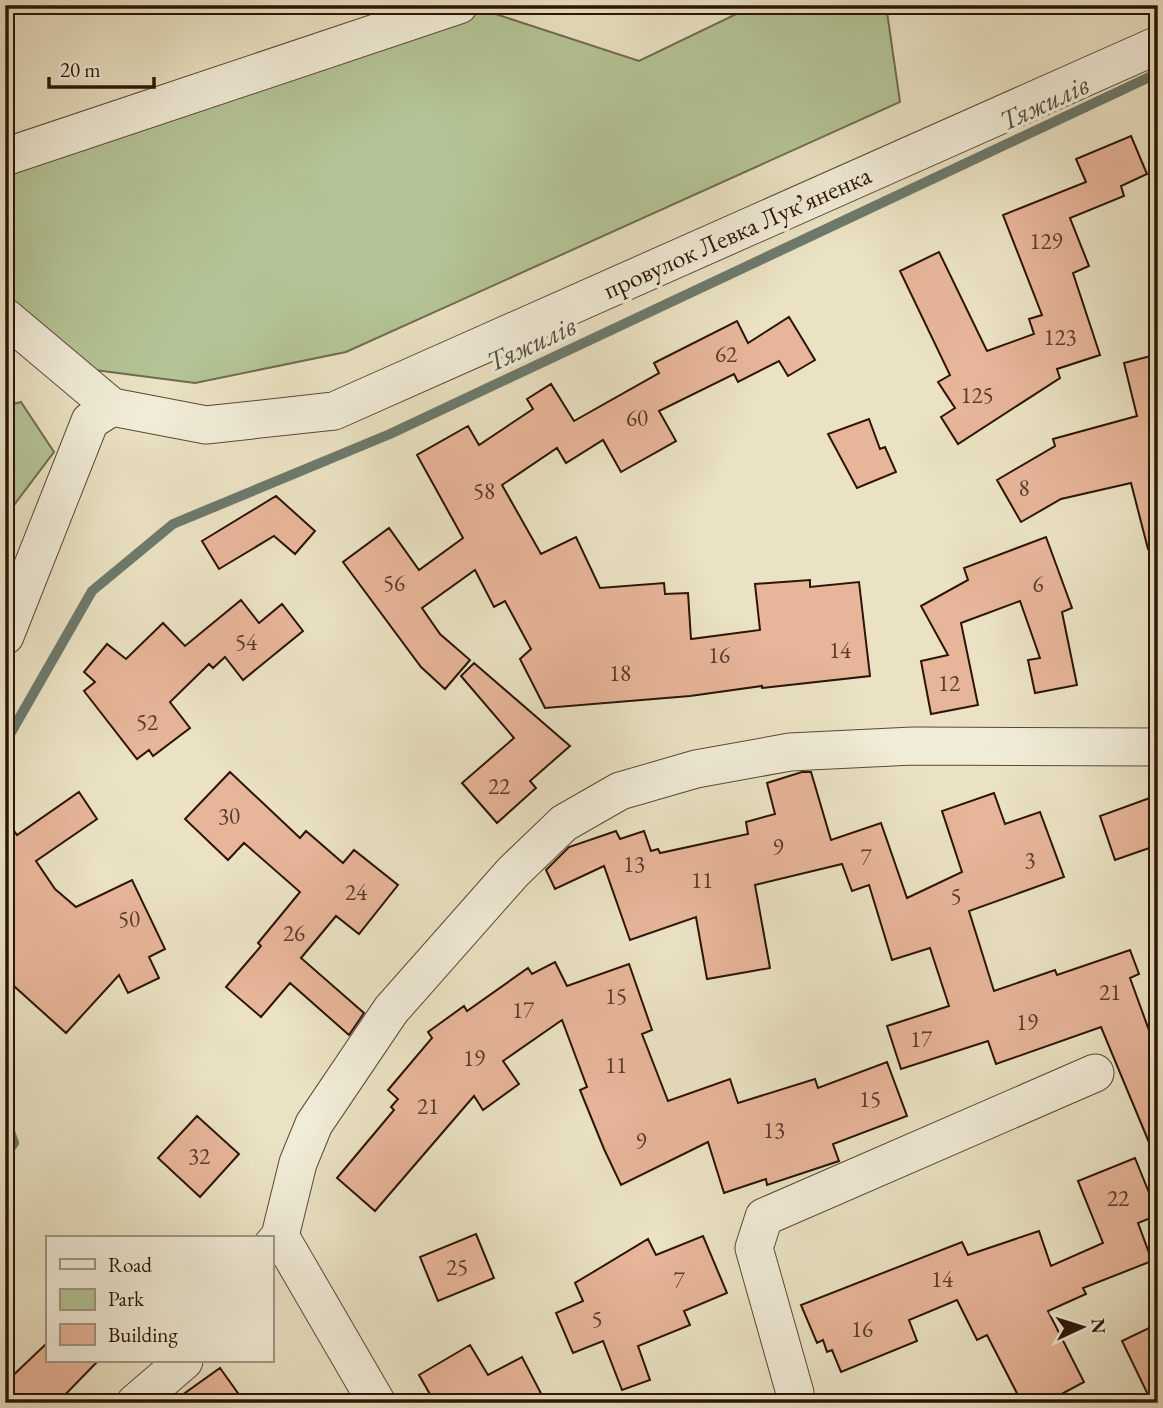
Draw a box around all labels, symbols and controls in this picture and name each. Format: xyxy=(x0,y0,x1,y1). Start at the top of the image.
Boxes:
scale bar xyxy=(49,46,154,90)
text: 20 m xyxy=(60,56,101,83)
water label: Тяжилів xyxy=(993,65,1095,138)
street label: провулок Левка Лукʼяненка xyxy=(598,157,877,306)
house number: 129 xyxy=(1029,226,1063,256)
water label: Тяжилів xyxy=(480,306,582,379)
house number: 123 xyxy=(1043,322,1077,352)
house number: 62 xyxy=(715,339,737,369)
house number: 125 xyxy=(960,380,994,410)
house number: 60 xyxy=(626,403,648,433)
house number: 8 xyxy=(1018,473,1030,503)
house number: 58 xyxy=(473,476,495,506)
house number: 56 xyxy=(383,568,405,598)
house number: 6 xyxy=(1032,569,1044,599)
house number: 54 xyxy=(235,627,258,657)
house number: 14 xyxy=(829,635,852,665)
house number: 16 xyxy=(708,640,730,670)
house number: 18 xyxy=(609,658,631,688)
house number: 12 xyxy=(938,668,960,698)
house number: 52 xyxy=(136,707,158,737)
house number: 22 xyxy=(488,771,510,801)
house number: 30 xyxy=(218,801,240,831)
house number: 9 xyxy=(772,832,784,862)
house number: 7 xyxy=(860,842,872,872)
house number: 3 xyxy=(1024,845,1036,875)
house number: 13 xyxy=(623,849,645,879)
house number: 11 xyxy=(691,865,713,895)
house number: 24 xyxy=(345,877,368,907)
house number: 5 xyxy=(950,881,962,911)
house number: 50 xyxy=(118,904,140,934)
house number: 26 xyxy=(283,918,305,948)
house number: 21 xyxy=(1099,977,1121,1007)
house number: 15 xyxy=(605,981,627,1011)
house number: 17 xyxy=(512,995,535,1025)
house number: 19 xyxy=(1016,1007,1038,1037)
house number: 17 xyxy=(910,1024,933,1054)
house number: 19 xyxy=(463,1043,485,1073)
house number: 11 xyxy=(605,1050,627,1080)
house number: 15 xyxy=(859,1084,881,1114)
house number: 21 xyxy=(417,1091,439,1121)
house number: 13 xyxy=(763,1115,785,1145)
house number: 9 xyxy=(635,1126,647,1156)
house number: 32 xyxy=(188,1141,210,1171)
house number: 22 xyxy=(1107,1183,1129,1213)
legend xyxy=(46,1236,273,1362)
text: Road xyxy=(108,1251,152,1278)
house number: 25 xyxy=(446,1252,468,1282)
house number: 14 xyxy=(931,1264,954,1294)
house number: 7 xyxy=(673,1265,685,1295)
text: Park xyxy=(108,1285,145,1312)
north arrow xyxy=(1048,1292,1118,1362)
house number: 5 xyxy=(591,1304,603,1334)
house number: 16 xyxy=(851,1314,873,1344)
text: N xyxy=(1085,1317,1112,1335)
text: Building xyxy=(108,1321,178,1348)

